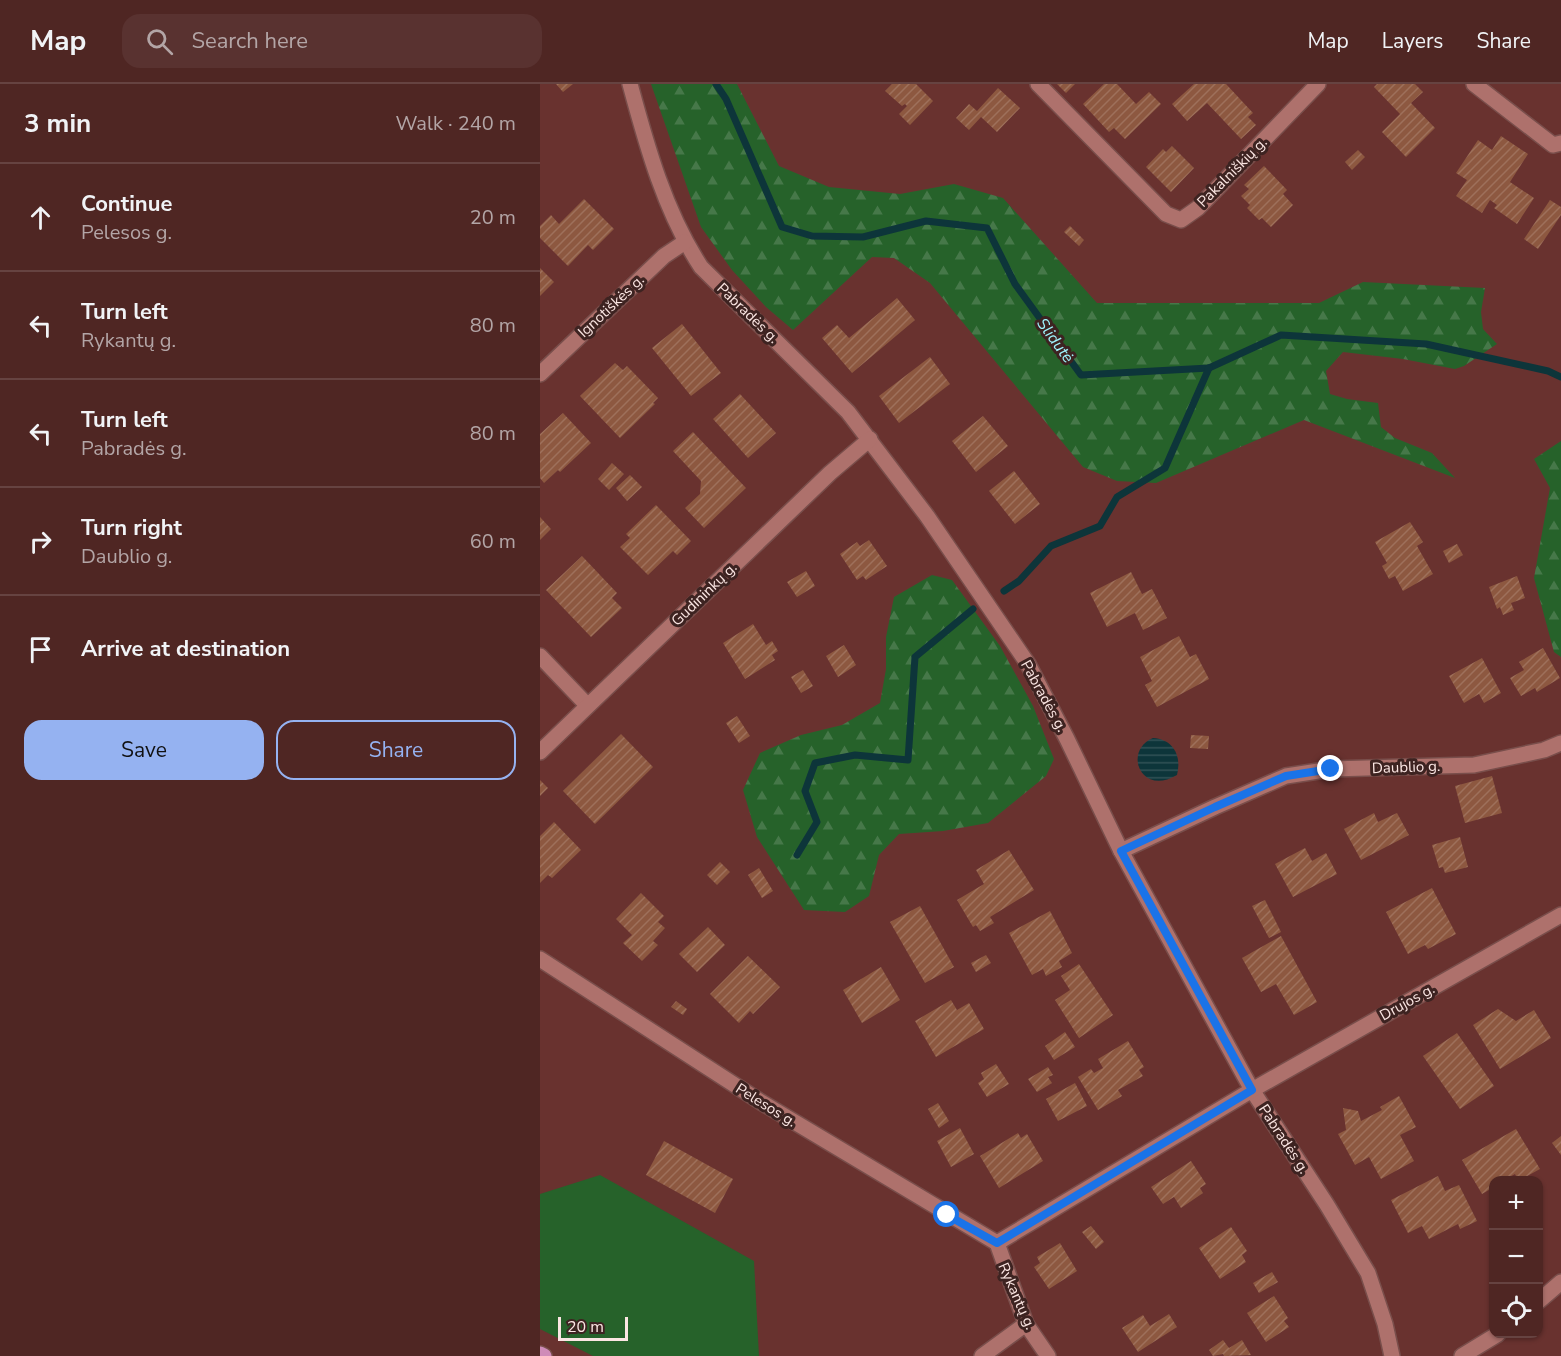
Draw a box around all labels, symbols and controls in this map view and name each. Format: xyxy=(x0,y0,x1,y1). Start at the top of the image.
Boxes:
search box xyxy=(122,14,542,68)
text: Map xyxy=(30,22,86,60)
icon: search xyxy=(143,25,176,58)
text: Search here xyxy=(191,26,308,56)
text: Map xyxy=(1307,27,1349,55)
text: Layers xyxy=(1382,27,1443,55)
text: Share xyxy=(1476,27,1531,55)
text: 3 min xyxy=(24,106,91,141)
text: Walk · 240 m xyxy=(396,110,516,137)
street label: Pakalniškių g. xyxy=(1193,133,1271,211)
text: Continue xyxy=(81,189,172,219)
icon: ahead xyxy=(24,201,57,234)
text: 20 m xyxy=(470,204,516,231)
text: Pelesos g. xyxy=(81,219,172,246)
street label: Ignotiškės g. xyxy=(573,270,649,342)
street label: Pabradės g. xyxy=(713,278,783,348)
text: Turn left xyxy=(81,297,168,327)
icon: left xyxy=(24,309,57,342)
text: 80 m xyxy=(470,312,516,339)
water label: Slidutė xyxy=(1031,314,1079,368)
text: Rykantų g. xyxy=(81,327,176,354)
text: Turn left xyxy=(81,405,168,435)
icon: left xyxy=(24,417,57,450)
text: 80 m xyxy=(470,420,516,447)
text: Pabradės g. xyxy=(81,435,186,462)
text: Turn right xyxy=(81,513,182,543)
icon: right xyxy=(24,525,57,558)
text: 60 m xyxy=(470,528,516,555)
text: Daublio g. xyxy=(81,543,172,570)
street label: Gudininkų g. xyxy=(667,558,741,630)
icon: arrive xyxy=(24,633,57,666)
text: Arrive at destination xyxy=(81,634,290,664)
street label: Pabradės g. xyxy=(1016,657,1072,735)
button: Save xyxy=(24,720,264,780)
button: Share xyxy=(276,720,516,780)
route end xyxy=(1317,755,1343,781)
street label: Daublio g. xyxy=(1371,756,1441,778)
street label: Drujos g. xyxy=(1376,979,1438,1025)
street label: Pelesos g. xyxy=(732,1078,800,1132)
street label: Pabradės g. xyxy=(1254,1100,1314,1178)
map controls xyxy=(1489,1176,1543,1338)
button: + xyxy=(1489,1176,1543,1230)
route start xyxy=(933,1201,959,1227)
button: − xyxy=(1489,1230,1543,1284)
street label: Rykantų g. xyxy=(993,1259,1041,1333)
button: locate xyxy=(1489,1284,1543,1338)
scale bar xyxy=(558,1314,628,1342)
text: 20 m xyxy=(567,1316,604,1338)

